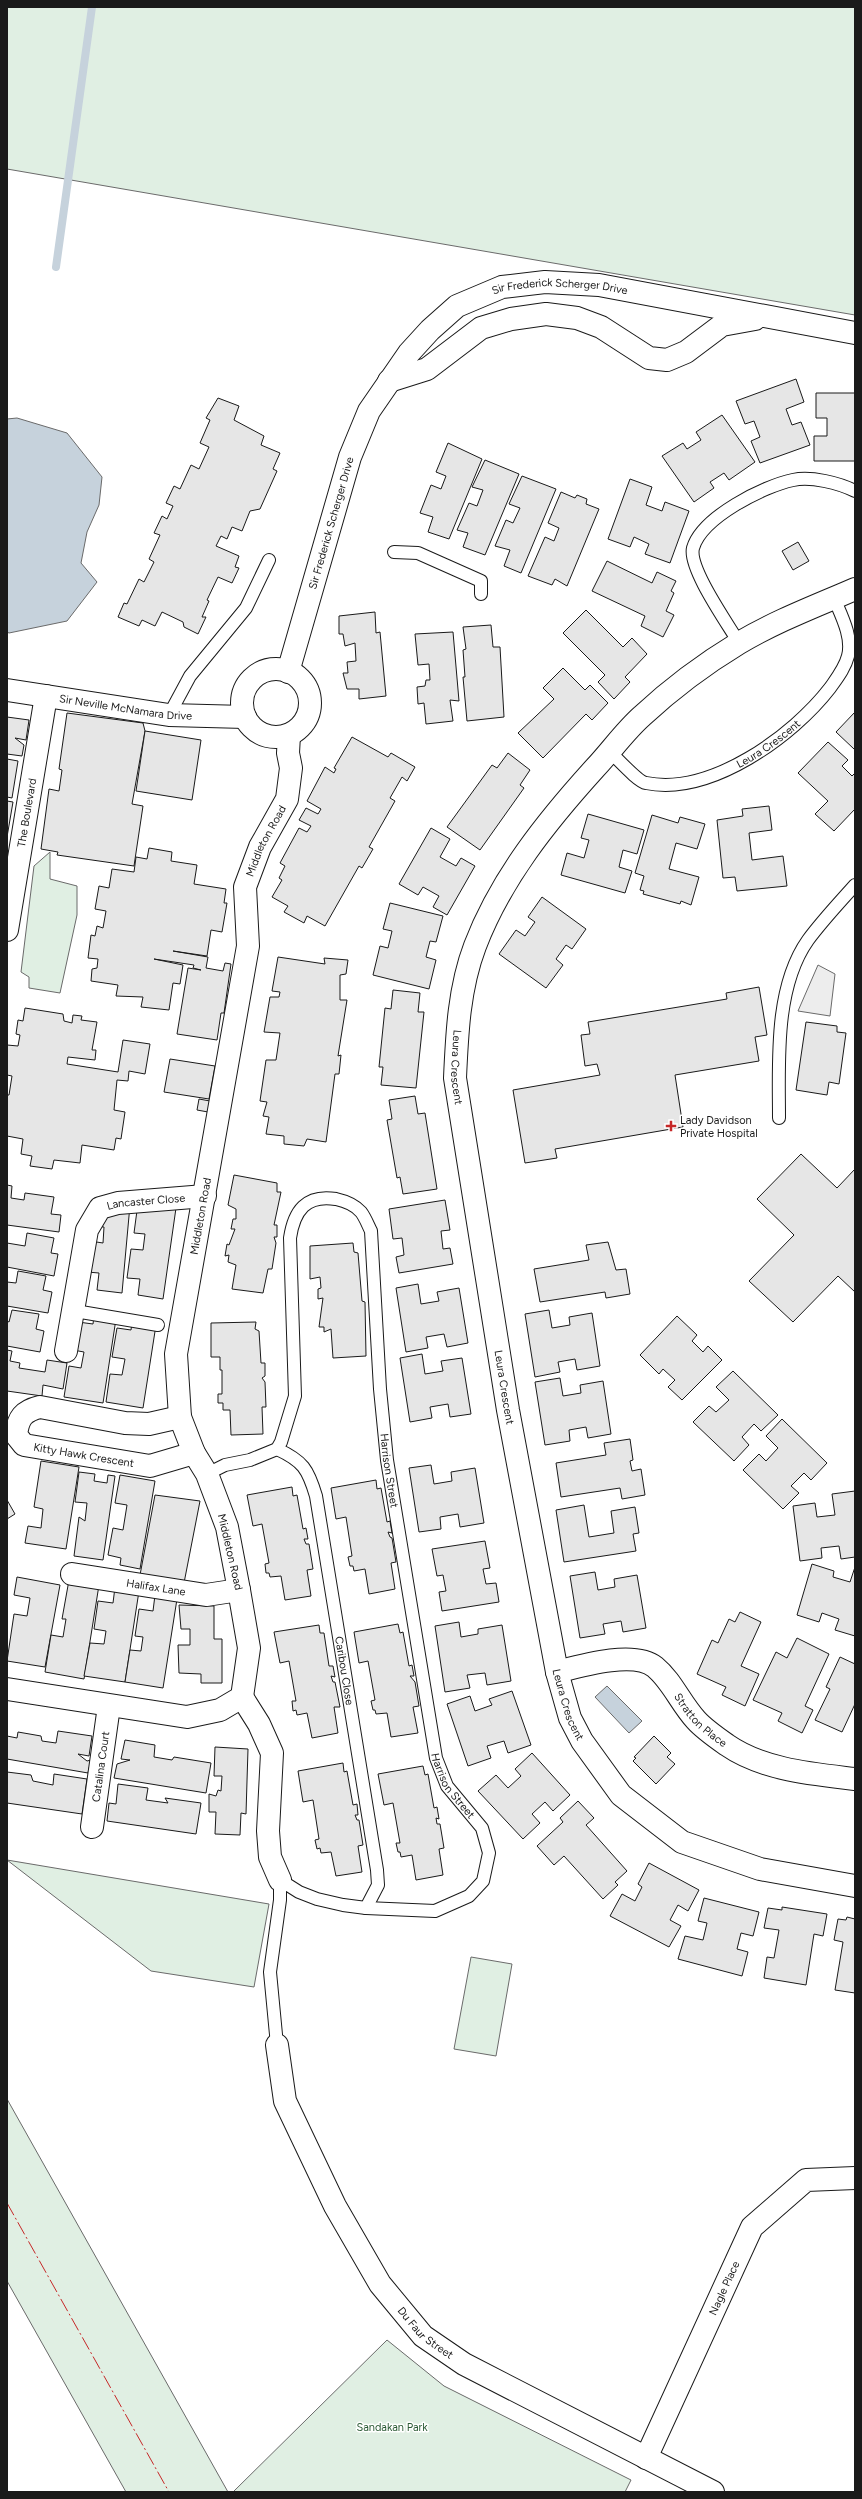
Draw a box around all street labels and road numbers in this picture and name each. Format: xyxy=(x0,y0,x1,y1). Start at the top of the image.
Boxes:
street label: Sir Frederick Scherger Drive xyxy=(490,275,629,297)
street label: Sir Frederick Scherger Drive xyxy=(306,455,356,591)
street label: Sir Neville McNamara Drive xyxy=(58,692,192,722)
street label: Leura Crescent xyxy=(734,717,803,770)
street label: The Boulevard xyxy=(14,777,39,848)
street label: Middleton Road xyxy=(243,803,289,878)
street label: Leura Crescent xyxy=(448,1029,466,1105)
street label: Middleton Road xyxy=(187,1177,213,1256)
street label: Lancaster Close xyxy=(105,1191,186,1212)
street label: Leura Crescent xyxy=(492,1349,517,1425)
street label: Harrison Street xyxy=(378,1433,401,1509)
street label: Kitty Hawk Crescent xyxy=(33,1440,135,1470)
street label: Middleton Road xyxy=(215,1513,245,1591)
street label: Halifax Lane xyxy=(125,1576,187,1598)
street label: Caribou Close xyxy=(332,1635,356,1706)
street label: Leura Crescent xyxy=(550,1668,587,1742)
street label: Stratton Place xyxy=(672,1691,730,1749)
street label: Catalina Court xyxy=(89,1730,112,1803)
street label: Harrison Street xyxy=(429,1752,478,1821)
street label: Nagle Place xyxy=(706,2259,742,2317)
street label: Du Faur Street xyxy=(395,2304,456,2361)

